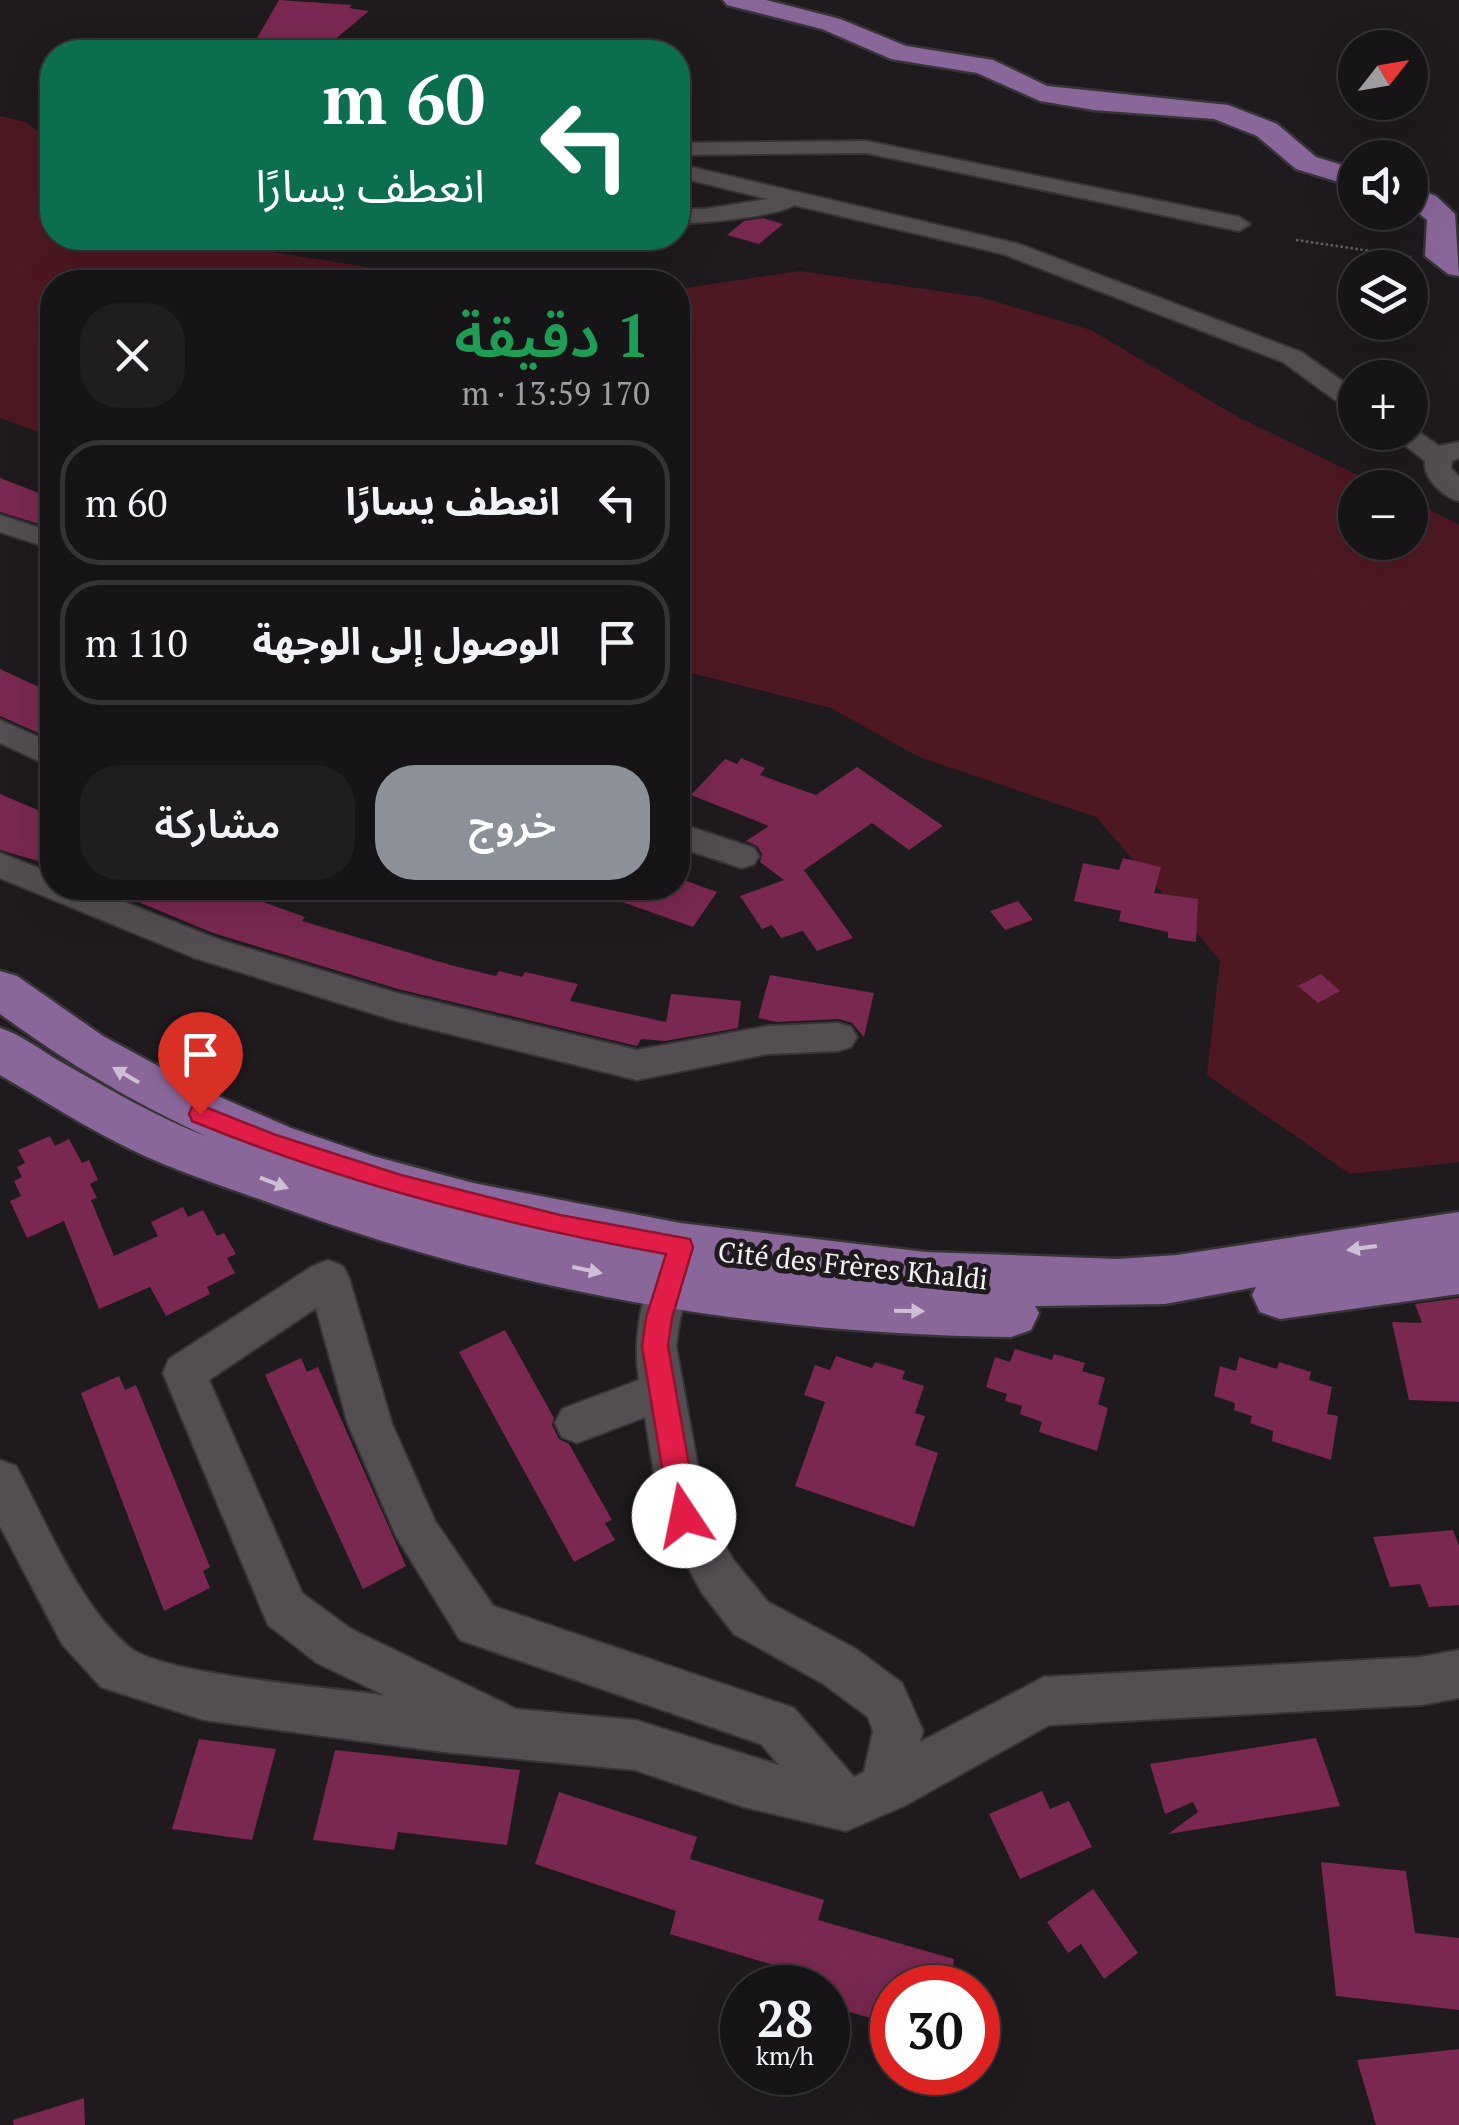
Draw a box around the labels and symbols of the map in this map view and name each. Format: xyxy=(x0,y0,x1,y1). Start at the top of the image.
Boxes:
north arrow xyxy=(1338,30,1428,120)
pin xyxy=(158,1012,243,1115)
one-way arrow xyxy=(112,1067,140,1084)
one-way arrow xyxy=(259,1176,289,1192)
street label: Cité des Frères Khaldi xyxy=(716,1232,990,1298)
one-way arrow xyxy=(1346,1241,1378,1257)
one-way arrow xyxy=(572,1263,603,1279)
one-way arrow xyxy=(893,1304,925,1320)
position arrow xyxy=(632,1464,736,1568)
speed limit sign: 30 xyxy=(870,1965,1000,2095)

